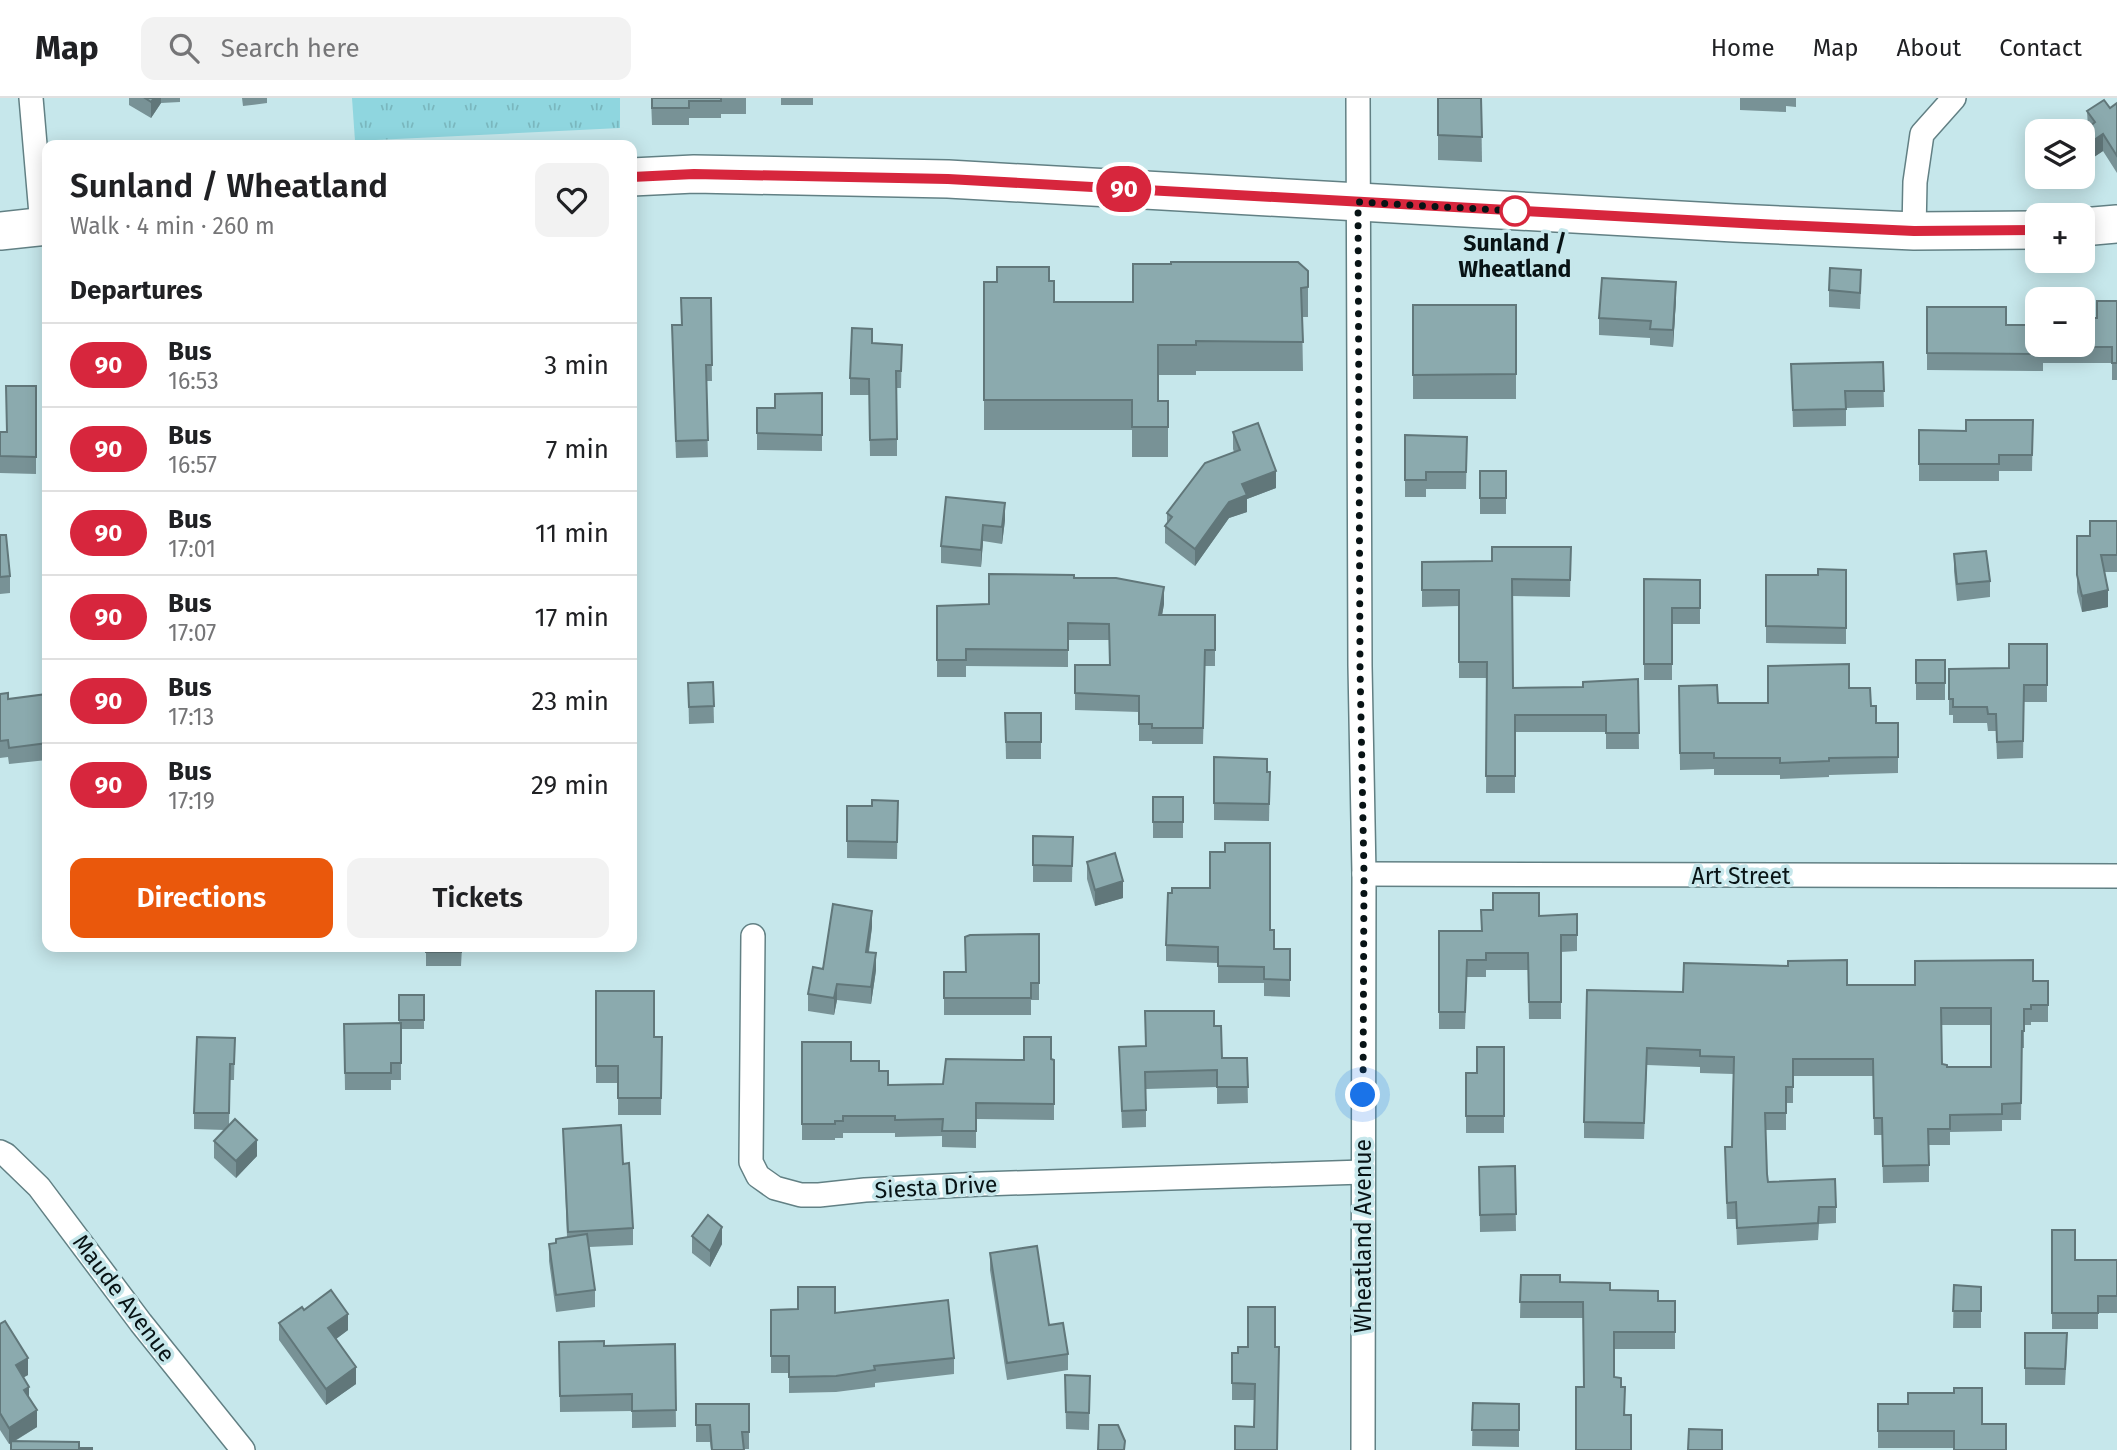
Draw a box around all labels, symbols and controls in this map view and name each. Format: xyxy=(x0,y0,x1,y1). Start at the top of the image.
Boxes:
search box xyxy=(141,17,631,80)
text: Map xyxy=(35,28,99,68)
icon: search xyxy=(165,29,203,67)
text: Search here xyxy=(221,33,360,64)
text: Home xyxy=(1711,34,1775,62)
text: Map xyxy=(1813,34,1859,62)
text: About xyxy=(1897,34,1961,62)
text: Contact xyxy=(1999,34,2082,62)
map controls xyxy=(2025,119,2095,357)
button: layers xyxy=(2025,119,2095,189)
button: heart xyxy=(535,163,609,237)
text: Sunland / Wheatland xyxy=(70,166,388,206)
line badge: 90 xyxy=(1092,166,1156,212)
text: 90 xyxy=(1110,175,1138,203)
marker: Sunland / Wheatland xyxy=(1500,196,1530,226)
button: + xyxy=(2025,203,2095,273)
text: Walk · 4 min · 260 m xyxy=(70,212,275,240)
place label: Sunland / Wheatland xyxy=(1459,229,1571,283)
text: Departures xyxy=(70,275,203,306)
button: − xyxy=(2025,287,2095,357)
text: Bus xyxy=(168,336,211,367)
text: 3 min xyxy=(544,350,609,381)
text: 90 xyxy=(95,351,122,379)
text: 16:53 xyxy=(168,367,219,395)
text: Bus xyxy=(168,420,211,451)
text: 7 min xyxy=(546,434,609,465)
text: 90 xyxy=(95,435,122,463)
text: 16:57 xyxy=(168,451,217,479)
text: Bus xyxy=(168,504,211,535)
text: 11 min xyxy=(535,518,609,549)
text: 90 xyxy=(95,519,122,547)
text: 17:01 xyxy=(168,535,216,563)
text: Bus xyxy=(168,588,211,619)
text: 17 min xyxy=(534,602,609,633)
text: 90 xyxy=(95,603,122,631)
text: 17:07 xyxy=(168,619,216,647)
text: Bus xyxy=(168,672,211,703)
text: 23 min xyxy=(532,686,609,717)
text: 90 xyxy=(95,687,122,715)
text: 17:13 xyxy=(168,703,214,731)
text: Bus xyxy=(168,756,211,787)
text: 29 min xyxy=(531,770,609,801)
text: 90 xyxy=(95,771,122,799)
text: 17:19 xyxy=(168,787,215,815)
button: Directions xyxy=(70,858,333,938)
button: Tickets xyxy=(347,858,609,938)
street label: Art Street xyxy=(1692,862,1791,890)
your location xyxy=(1345,1077,1380,1112)
street label: Wheatland Avenue xyxy=(1349,1139,1377,1333)
street label: Siesta Drive xyxy=(874,1170,998,1204)
street label: Maude Avenue xyxy=(67,1229,181,1367)

